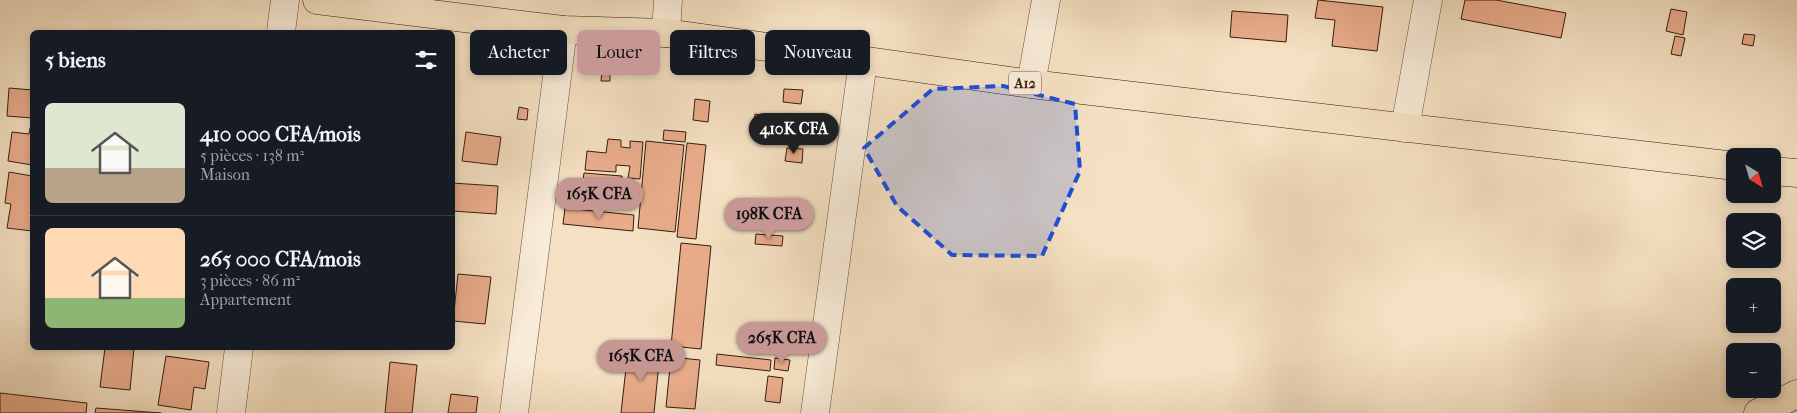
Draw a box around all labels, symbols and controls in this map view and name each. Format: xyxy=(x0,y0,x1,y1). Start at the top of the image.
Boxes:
chip: Acheter xyxy=(470,30,567,75)
chip: Louer xyxy=(577,30,660,75)
chip: Filtres xyxy=(670,30,755,75)
chip: Nouveau xyxy=(765,30,870,75)
icon: filters xyxy=(412,46,440,74)
text: 5 biens xyxy=(45,48,106,72)
road number: A12 xyxy=(1009,72,1041,95)
pin: 410K CFA xyxy=(742,112,846,155)
text: 410K CFA xyxy=(760,119,828,138)
text: 410 000 CFA/mois xyxy=(200,122,361,146)
icon: home xyxy=(85,123,145,183)
text: 5 pièces · 138 m² xyxy=(200,146,304,165)
north arrow xyxy=(1726,148,1781,202)
map controls xyxy=(1726,148,1781,398)
text: Maison xyxy=(200,165,250,184)
pin: 165K CFA xyxy=(547,178,651,220)
text: 165K CFA xyxy=(566,184,632,203)
pin: 198K CFA xyxy=(717,198,821,240)
text: 198K CFA xyxy=(736,204,802,223)
button: layers xyxy=(1726,213,1781,268)
text: 265 000 CFA/mois xyxy=(200,247,361,271)
icon: home xyxy=(85,248,145,308)
text: 3 pièces · 86 m² xyxy=(200,271,300,290)
button: + xyxy=(1726,278,1781,333)
text: Appartement xyxy=(200,290,292,309)
pin: 265K CFA xyxy=(730,322,834,364)
text: 265K CFA xyxy=(748,328,816,347)
pin: 165K CFA xyxy=(589,340,693,382)
button: − xyxy=(1726,343,1781,398)
text: 165K CFA xyxy=(608,346,674,365)

